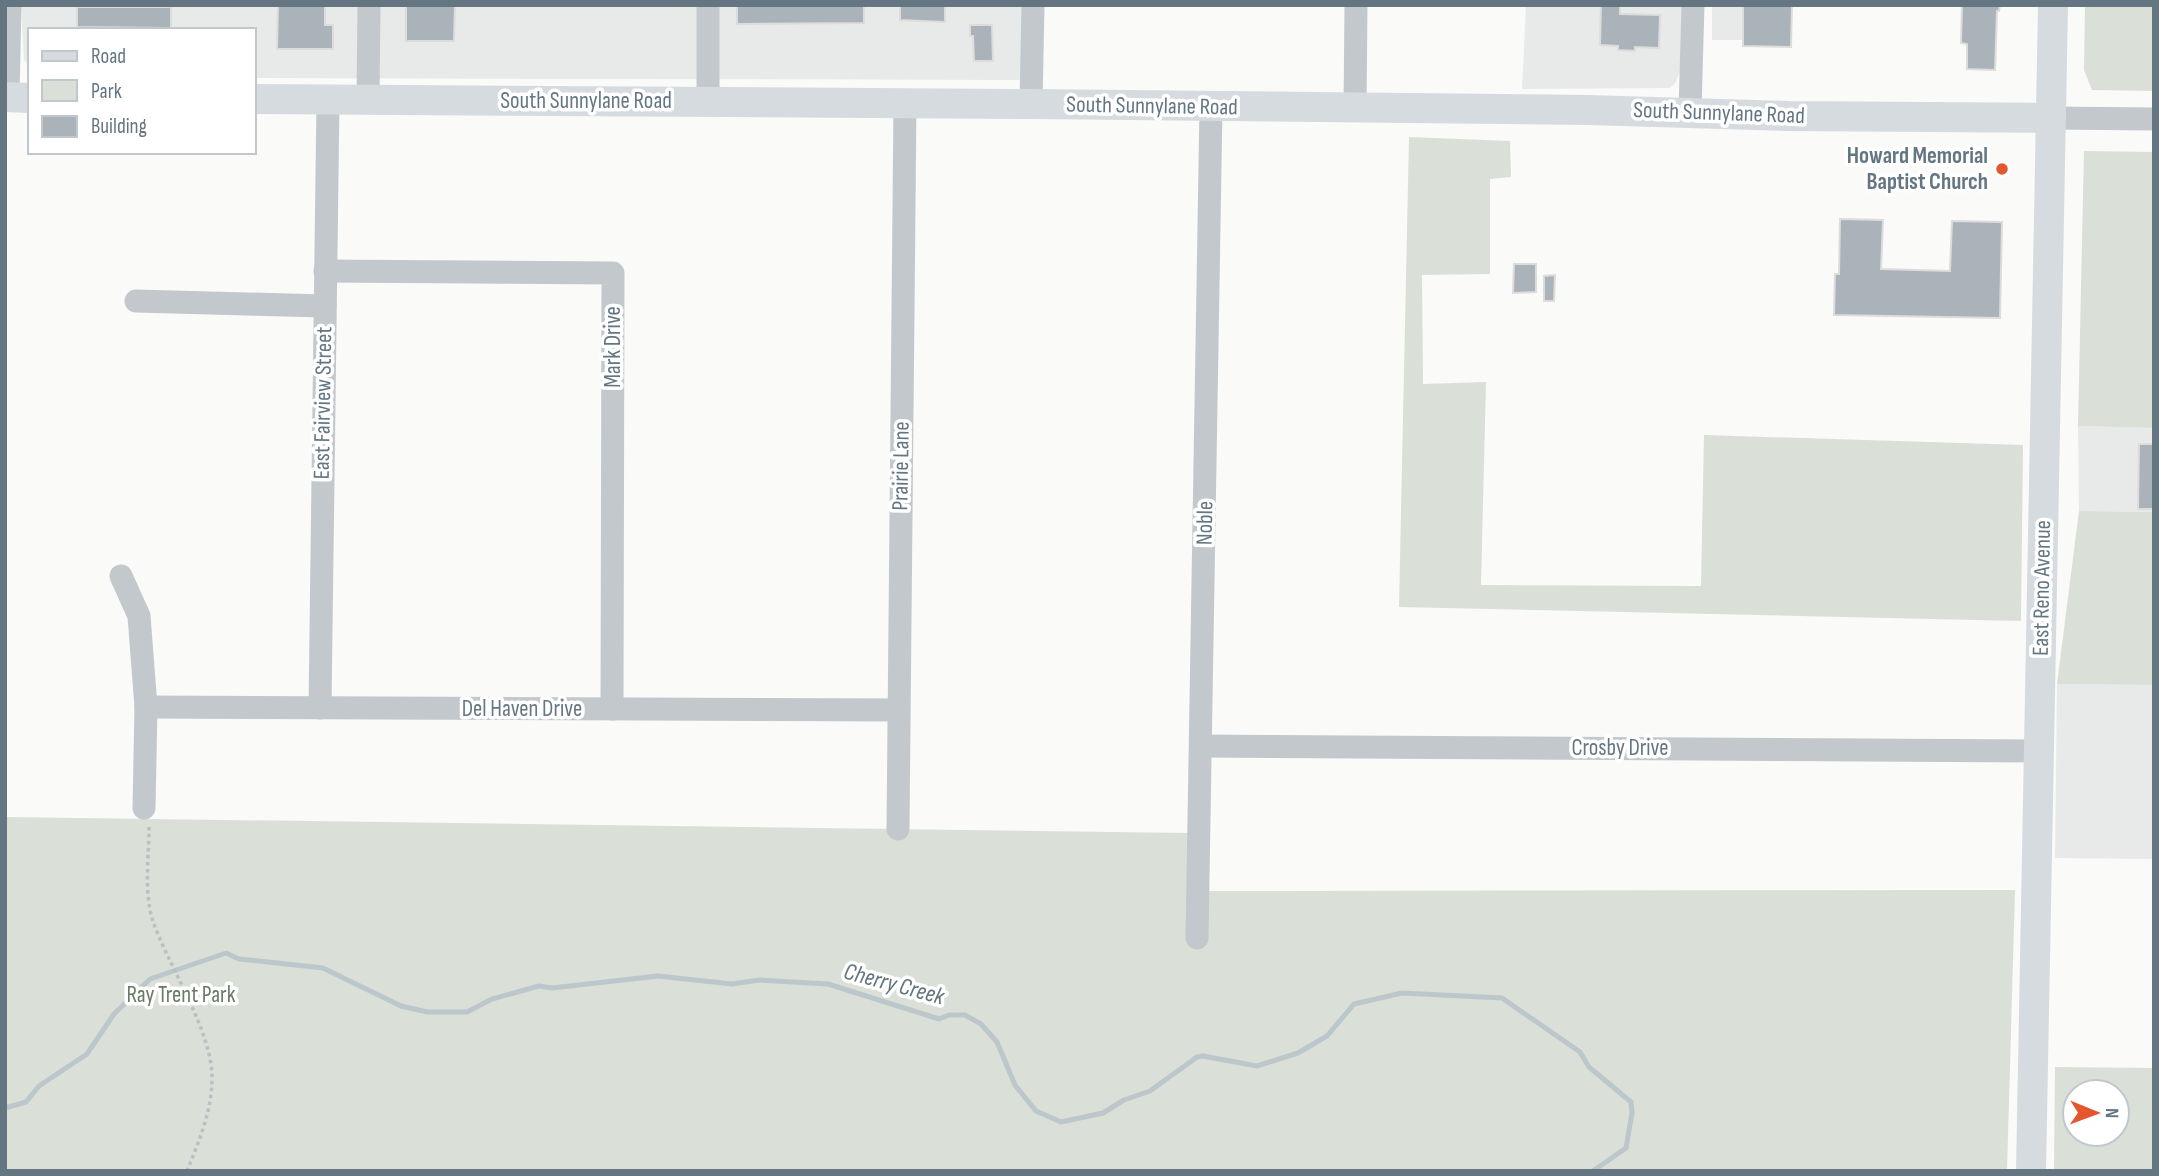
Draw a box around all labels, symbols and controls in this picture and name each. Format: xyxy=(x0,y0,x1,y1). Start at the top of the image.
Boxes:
legend xyxy=(28,28,256,154)
text: Road xyxy=(91,44,126,69)
text: Park xyxy=(91,79,122,104)
street label: South Sunnylane Road xyxy=(500,87,672,115)
street label: South Sunnylane Road xyxy=(1066,91,1238,121)
street label: South Sunnylane Road xyxy=(1633,96,1805,130)
text: Building xyxy=(91,114,147,139)
place label: Howard Memorial Baptist Church xyxy=(1847,142,1988,196)
marker: Howard Memorial Baptist Church xyxy=(1994,161,2010,177)
street label: Mark Drive xyxy=(599,306,627,388)
street label: East Fairview Street xyxy=(308,326,338,480)
street label: Prairie Lane xyxy=(886,421,916,511)
street label: Noble xyxy=(1191,501,1219,545)
street label: East Reno Avenue xyxy=(2027,520,2057,656)
street label: Del Haven Drive xyxy=(462,695,582,723)
street label: Crosby Drive xyxy=(1571,734,1669,762)
water label: Cherry Creek xyxy=(841,957,948,1012)
park label: Ray Trent Park xyxy=(127,981,236,1009)
north arrow xyxy=(2061,1078,2131,1148)
text: N xyxy=(2100,1108,2123,1119)

